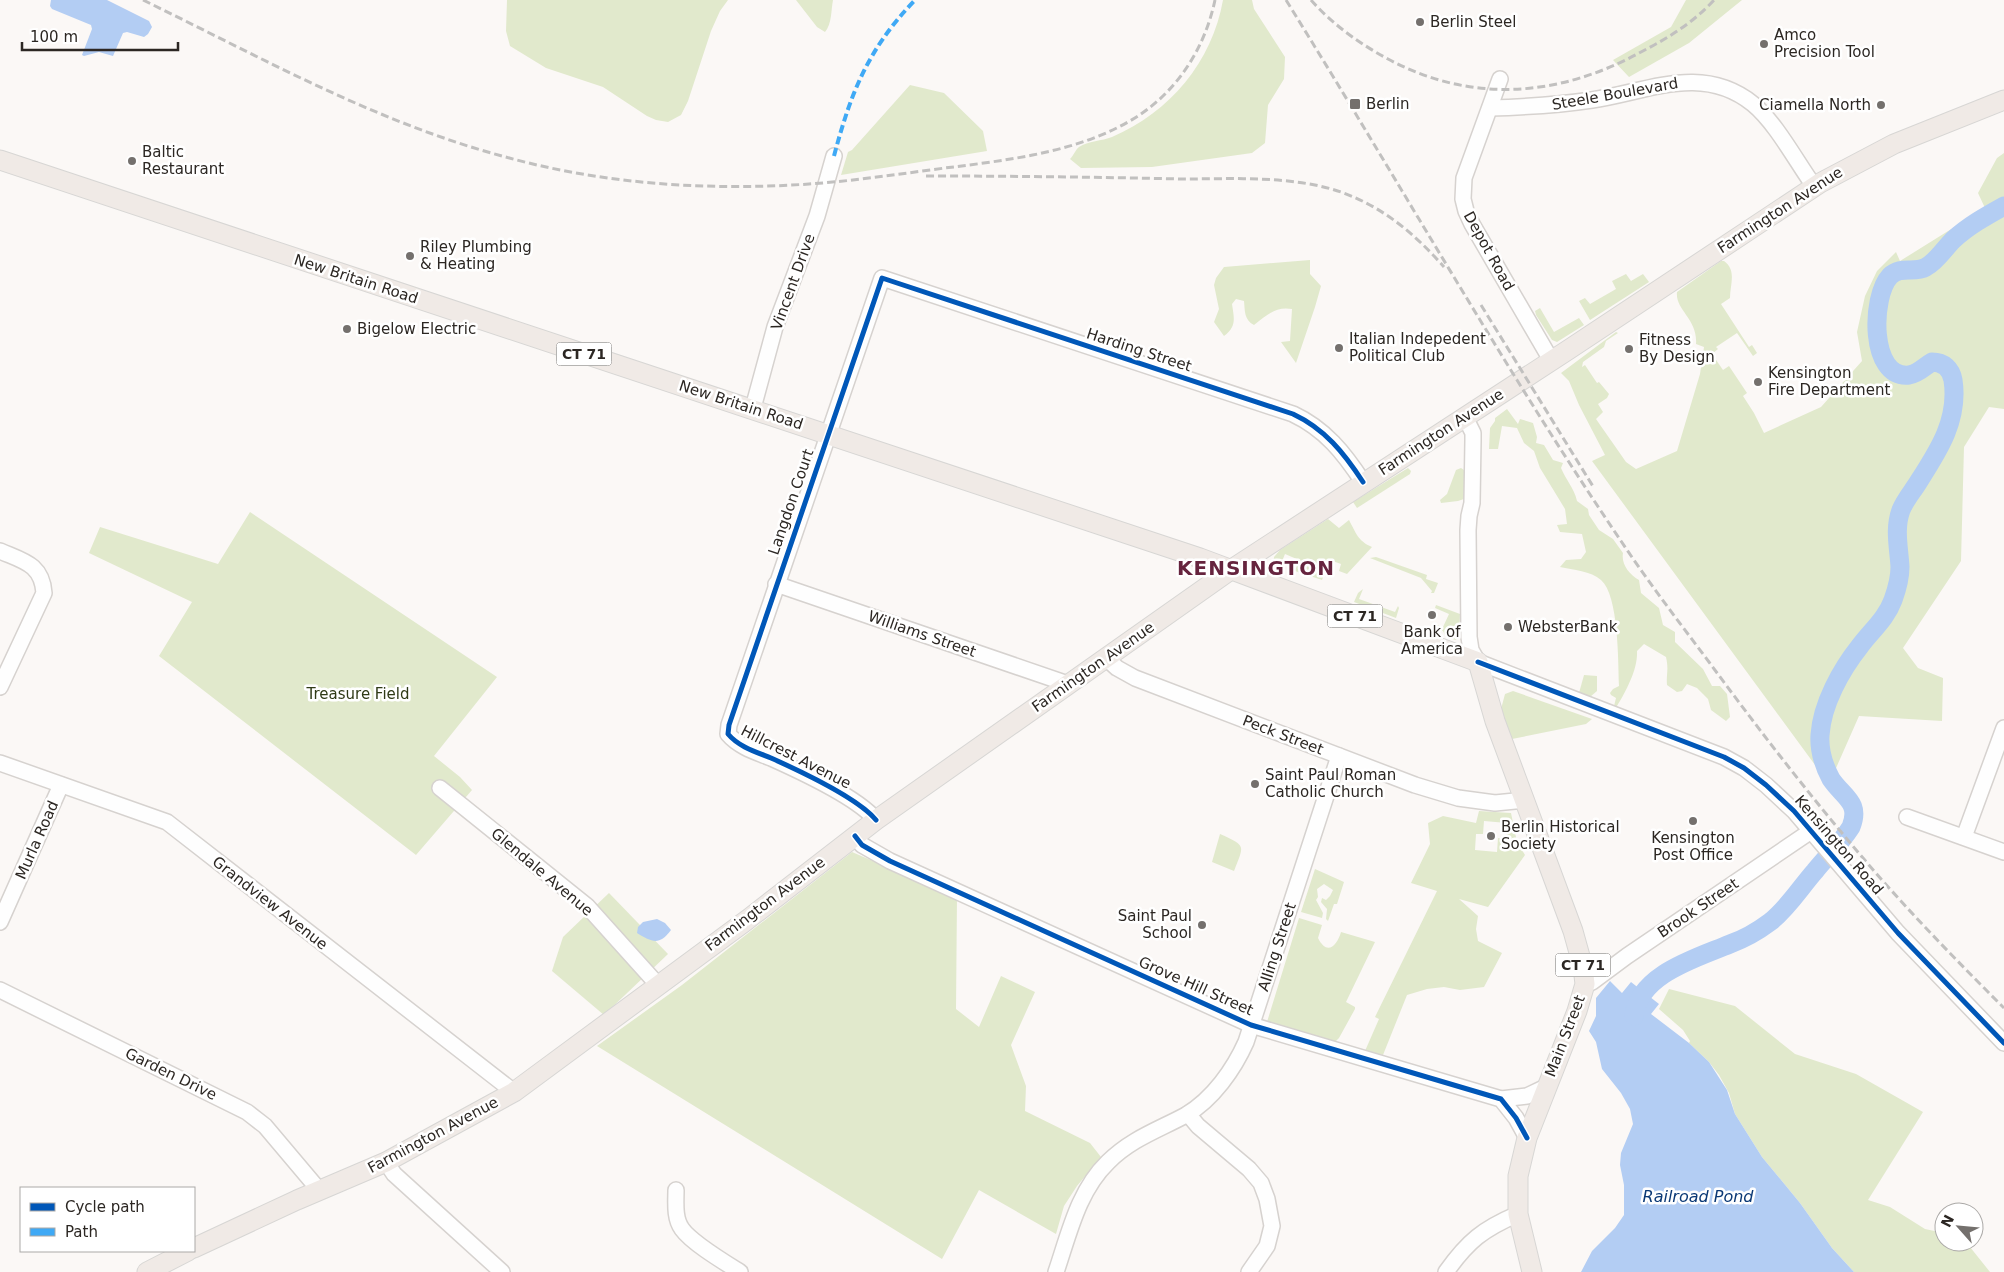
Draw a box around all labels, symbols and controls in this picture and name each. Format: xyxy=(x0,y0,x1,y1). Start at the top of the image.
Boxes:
place label: Berlin Steel xyxy=(1430,13,1516,31)
marker: Berlin Steel xyxy=(1414,16,1426,28)
scale bar xyxy=(22,20,179,52)
place label: Amco Precision Tool xyxy=(1774,26,1875,61)
text: 100 m xyxy=(30,28,78,46)
marker: Amco Precision Tool xyxy=(1758,38,1770,50)
street label: Steele Boulevard xyxy=(1550,74,1680,114)
place label: Berlin xyxy=(1366,95,1410,113)
place label: Ciamella North xyxy=(1759,96,1871,114)
marker: Berlin xyxy=(1348,97,1362,111)
marker: Ciamella North xyxy=(1875,99,1887,111)
place label: Baltic Restaurant xyxy=(142,143,224,178)
marker: Baltic Restaurant xyxy=(126,155,138,167)
street label: Farmington Avenue xyxy=(1714,163,1846,257)
street label: Depot Road xyxy=(1460,208,1518,294)
street label: Vincent Drive xyxy=(767,231,819,333)
place label: Riley Plumbing & Heating xyxy=(420,238,532,273)
street label: New Britain Road xyxy=(292,250,420,308)
marker: Riley Plumbing & Heating xyxy=(404,250,416,262)
place label: Bigelow Electric xyxy=(357,320,476,338)
marker: Bigelow Electric xyxy=(341,323,353,335)
street label: Harding Street xyxy=(1084,325,1194,376)
place label: Italian Indepedent Political Club xyxy=(1349,330,1486,365)
place label: Fitness By Design xyxy=(1639,331,1715,366)
road number: CT 71 xyxy=(556,342,612,366)
marker: Italian Indepedent Political Club xyxy=(1333,342,1345,354)
marker: Fitness By Design xyxy=(1623,343,1635,355)
place label: Kensington Fire Department xyxy=(1768,364,1890,399)
street label: New Britain Road xyxy=(677,376,805,434)
marker: Kensington Fire Department xyxy=(1752,376,1764,388)
street label: Farmington Avenue xyxy=(1375,385,1507,479)
street label: Langdon Court xyxy=(764,447,818,557)
district label: KENSINGTON xyxy=(1177,556,1335,580)
road number: CT 71 xyxy=(1328,604,1382,628)
street label: Williams Street xyxy=(866,607,979,661)
marker: Bank of America xyxy=(1426,609,1438,621)
street label: Farmington Avenue xyxy=(1028,618,1158,716)
place label: WebsterBank xyxy=(1518,618,1618,636)
marker: WebsterBank xyxy=(1502,621,1514,633)
place label: Bank of America xyxy=(1401,623,1463,658)
park label: Treasure Field xyxy=(306,685,410,703)
street label: Peck Street xyxy=(1240,711,1326,759)
street label: Hillcrest Avenue xyxy=(738,721,854,793)
place label: Saint Paul Roman Catholic Church xyxy=(1265,766,1396,801)
marker: Saint Paul Roman Catholic Church xyxy=(1249,778,1261,790)
street label: Kensington Road xyxy=(1791,792,1887,898)
street label: Murla Road xyxy=(12,798,62,882)
marker: Kensington Post Office xyxy=(1687,815,1699,827)
place label: Berlin Historical Society xyxy=(1501,818,1620,853)
street label: Glendale Avenue xyxy=(488,824,596,920)
place label: Kensington Post Office xyxy=(1651,829,1735,864)
marker: Berlin Historical Society xyxy=(1485,830,1497,842)
street label: Grandview Avenue xyxy=(209,852,331,954)
street label: Farmington Avenue xyxy=(702,853,828,955)
street label: Brook Street xyxy=(1654,874,1742,942)
street label: Alling Street xyxy=(1254,900,1300,994)
place label: Saint Paul School xyxy=(1118,907,1192,942)
marker: Saint Paul School xyxy=(1196,919,1208,931)
street label: Grove Hill Street xyxy=(1136,953,1256,1019)
road number: CT 71 xyxy=(1556,954,1610,976)
street label: Main Street xyxy=(1541,992,1589,1079)
street label: Garden Drive xyxy=(122,1044,220,1104)
street label: Farmington Avenue xyxy=(365,1093,501,1177)
legend xyxy=(20,1187,195,1252)
water label: Railroad Pond xyxy=(1643,1187,1754,1206)
text: Cycle path xyxy=(65,1198,145,1216)
north arrow xyxy=(1934,1202,1984,1252)
text: N xyxy=(1938,1212,1957,1230)
text: Path xyxy=(65,1223,98,1241)

